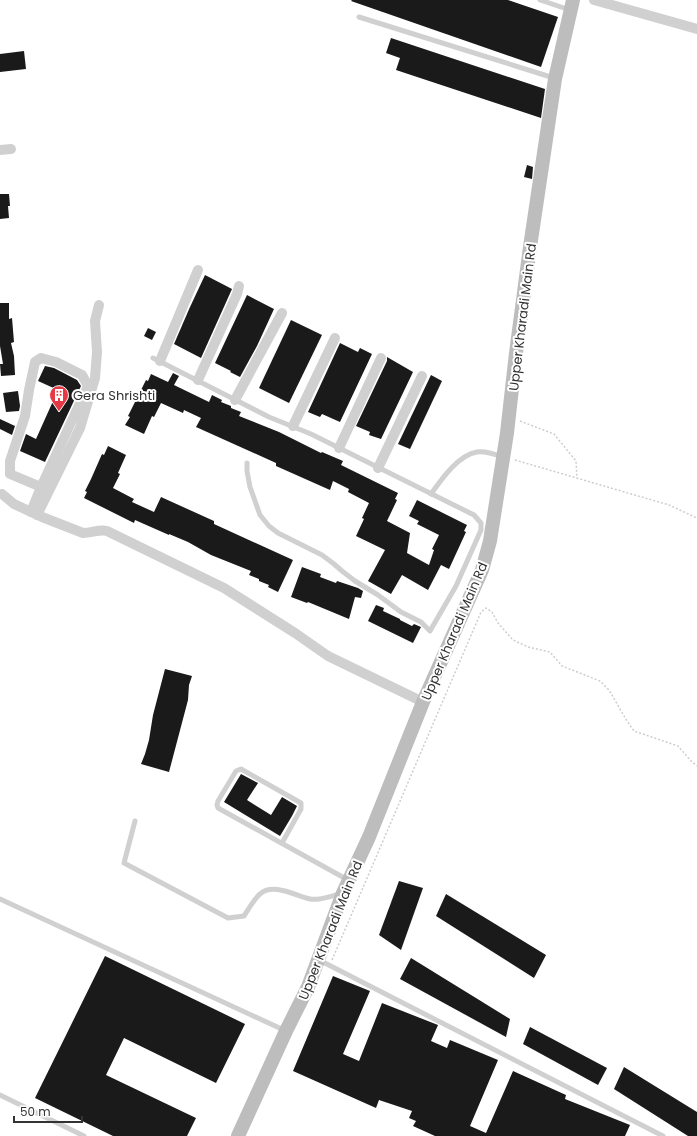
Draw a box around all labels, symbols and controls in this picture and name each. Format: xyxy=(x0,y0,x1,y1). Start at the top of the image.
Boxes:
street label: Upper Kharadi Main Rd xyxy=(504,242,541,392)
building icon: Gera Shrishti xyxy=(48,384,70,412)
place label: Gera Shrishti xyxy=(73,386,155,405)
street label: Upper Kharadi Main Rd xyxy=(417,559,492,703)
street label: Upper Kharadi Main Rd xyxy=(294,858,367,1003)
scale bar xyxy=(14,1098,82,1124)
text: 50 m xyxy=(20,1103,51,1120)

